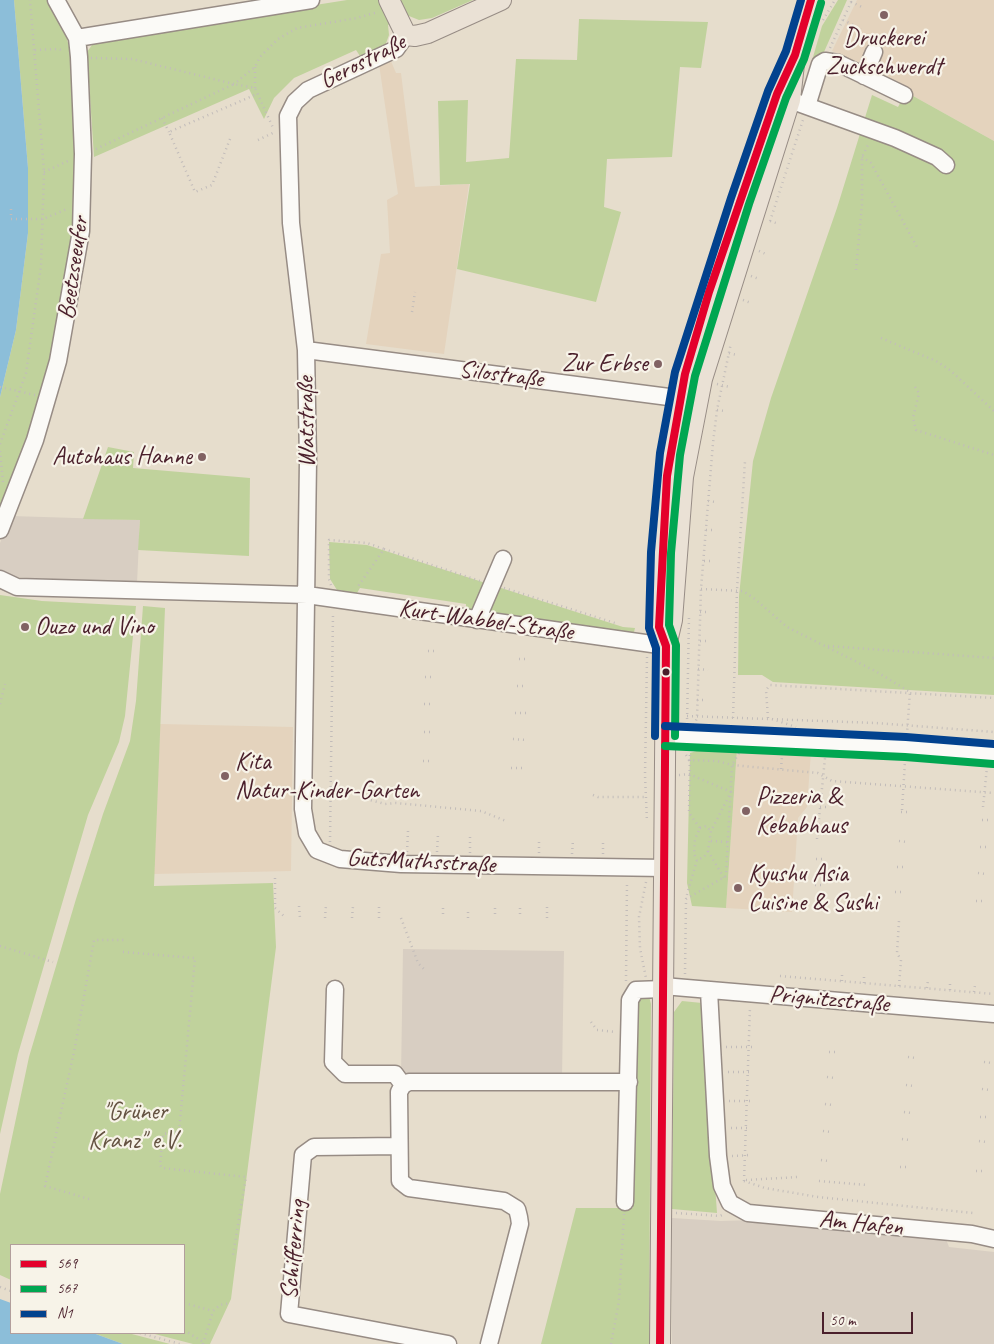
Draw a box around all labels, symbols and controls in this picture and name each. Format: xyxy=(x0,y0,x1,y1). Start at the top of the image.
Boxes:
marker: Druckerei Zuckschwerdt xyxy=(878,9,890,21)
place label: Druckerei Zuckschwerdt xyxy=(826,23,942,82)
street label: Gerostraße xyxy=(315,28,411,96)
street label: Beetzseeufer xyxy=(52,215,96,321)
place label: Zur Erbse xyxy=(562,349,648,379)
street label: Silostraße xyxy=(457,355,545,395)
marker: Zur Erbse xyxy=(652,358,664,370)
street label: Watstraße xyxy=(291,376,323,468)
place label: Autohaus Hanne xyxy=(52,442,192,472)
marker: Autohaus Hanne xyxy=(196,451,208,463)
street label: Kurt-Wabbel-Straße xyxy=(397,594,575,648)
place label: Ouzo und Vino xyxy=(35,612,154,642)
marker: Ouzo und Vino xyxy=(19,621,31,633)
unlabelled marker xyxy=(661,667,671,677)
place label: Kita Natur-Kinder-Garten xyxy=(235,747,419,806)
marker: Kita Natur-Kinder-Garten xyxy=(219,770,231,782)
place label: Pizzeria & Kebabhaus xyxy=(756,782,847,841)
marker: Pizzeria & Kebabhaus xyxy=(740,805,752,817)
street label: GutsMuthsstraße xyxy=(346,843,496,881)
place label: Kyushu Asia Cuisine & Sushi xyxy=(748,859,878,918)
marker: Kyushu Asia Cuisine & Sushi xyxy=(732,882,744,894)
street label: Prignitzstraße xyxy=(768,980,890,1020)
park label: "Grüner Kranz" e.V. xyxy=(88,1097,182,1156)
street label: Schifferring xyxy=(275,1199,313,1301)
street label: Am Hafen xyxy=(818,1205,904,1243)
legend xyxy=(10,1244,185,1334)
text: 569 xyxy=(57,1254,77,1273)
text: 567 xyxy=(57,1279,77,1298)
scale bar xyxy=(824,1302,915,1334)
text: N1 xyxy=(57,1304,73,1323)
text: 50 m xyxy=(830,1311,856,1330)

